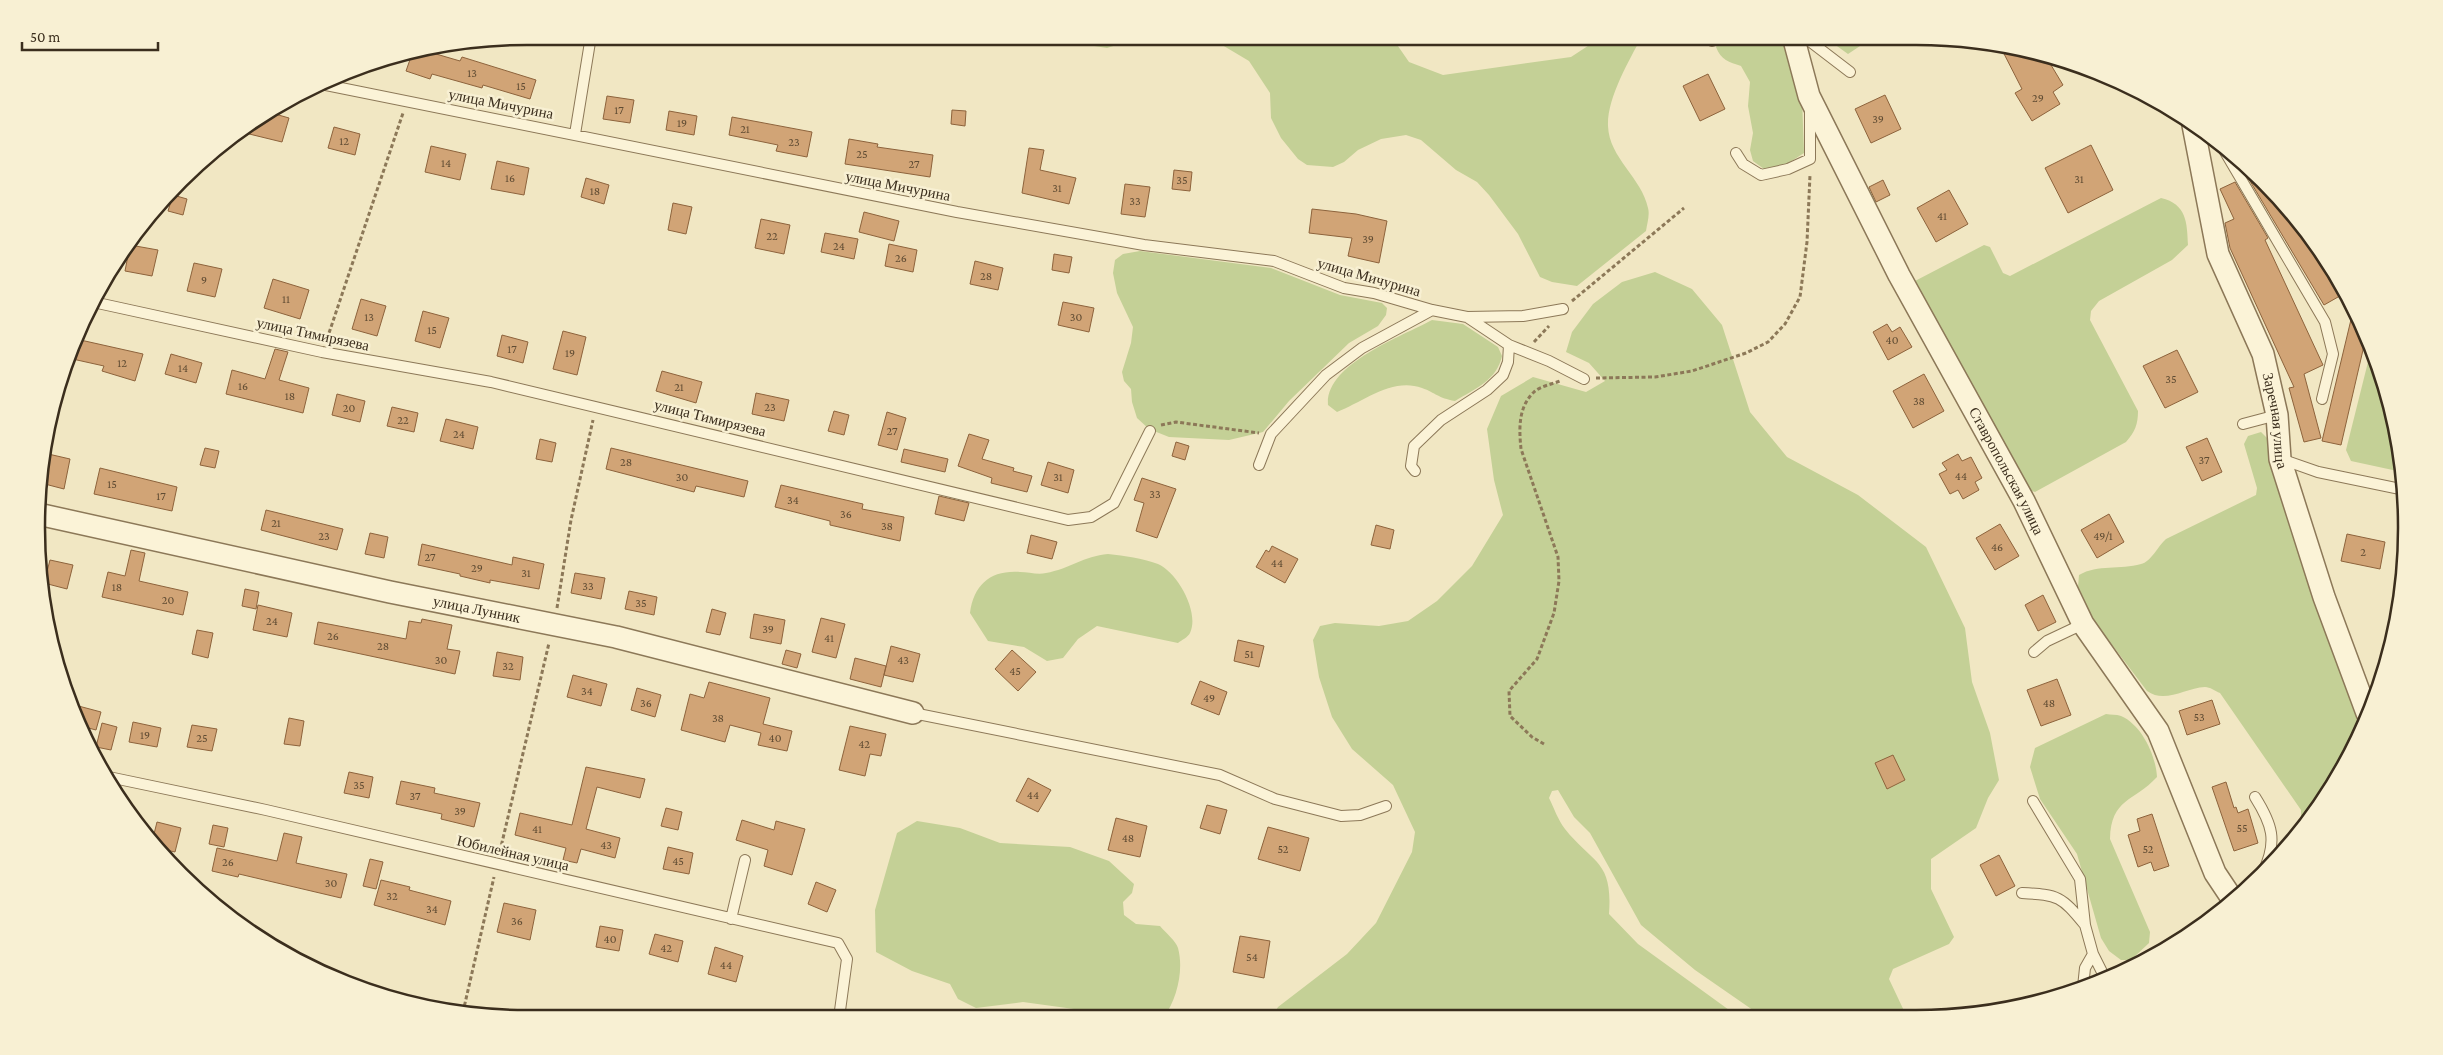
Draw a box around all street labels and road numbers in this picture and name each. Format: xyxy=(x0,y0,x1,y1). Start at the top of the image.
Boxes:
street label: улица Мичурина xyxy=(447,86,555,122)
street label: улица Мичурина xyxy=(844,168,952,204)
street label: улица Мичурина xyxy=(1316,255,1423,299)
street label: улица Тимирязева xyxy=(255,314,371,354)
street label: Заречная улица xyxy=(2260,371,2291,471)
street label: улица Тимирязева xyxy=(652,396,768,440)
street label: Ставропольская улица xyxy=(1966,405,2047,538)
street label: улица Лунник xyxy=(432,593,522,626)
street label: Юбилейная улица xyxy=(455,832,571,874)

